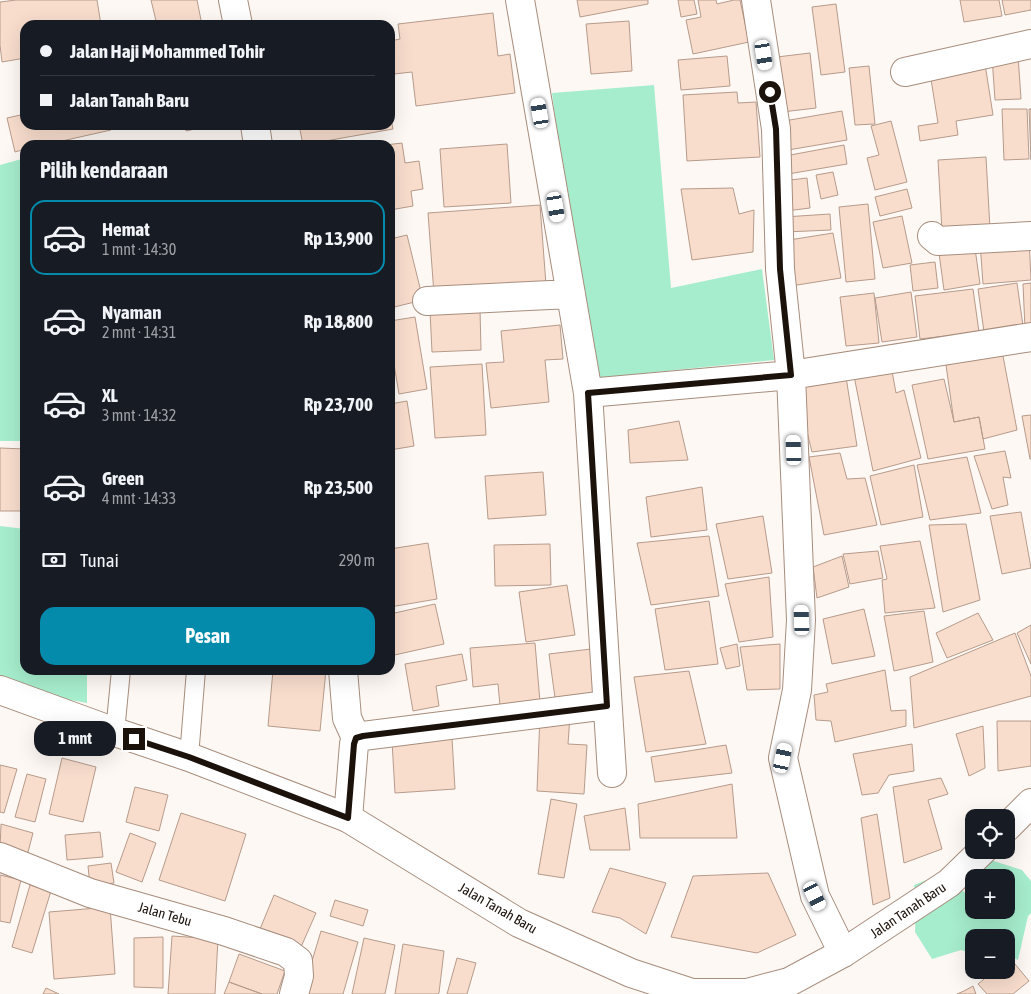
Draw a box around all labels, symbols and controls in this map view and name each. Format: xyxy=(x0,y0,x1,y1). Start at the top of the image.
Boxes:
car xyxy=(754,39,773,71)
text: Jalan Haji Mohammed Tohir xyxy=(70,40,264,62)
route start xyxy=(759,81,781,103)
text: Jalan Tanah Baru xyxy=(70,89,189,111)
car xyxy=(530,97,549,129)
text: Pilih kendaraan xyxy=(40,157,168,183)
car xyxy=(546,191,565,223)
icon: car xyxy=(42,215,87,260)
text: Hemat xyxy=(102,218,150,240)
text: Rp 13,900 xyxy=(304,227,373,249)
text: 1 mnt · 14:30 xyxy=(102,240,176,258)
icon: car xyxy=(42,298,87,343)
text: Nyaman xyxy=(102,301,161,323)
text: Rp 18,800 xyxy=(304,310,373,332)
text: 2 mnt · 14:31 xyxy=(102,323,176,341)
icon: car xyxy=(42,381,87,426)
text: XL xyxy=(102,384,118,406)
text: Rp 23,700 xyxy=(304,393,373,415)
text: 3 mnt · 14:32 xyxy=(102,406,176,424)
car xyxy=(785,435,802,465)
icon: car xyxy=(42,464,87,509)
text: Green xyxy=(102,467,144,489)
text: Rp 23,500 xyxy=(304,476,373,498)
text: 4 mnt · 14:33 xyxy=(102,489,176,507)
icon: cash xyxy=(40,546,68,574)
text: Tunai xyxy=(80,549,119,571)
text: 290 m xyxy=(339,551,375,569)
car xyxy=(793,605,810,635)
button: Pesan xyxy=(40,607,375,665)
callout: 1 mnt xyxy=(34,722,116,756)
route end xyxy=(123,728,145,750)
text: 1 mnt xyxy=(58,729,92,747)
car xyxy=(772,742,793,774)
map controls xyxy=(965,809,1015,979)
button: locate xyxy=(965,809,1015,859)
button: + xyxy=(965,869,1015,919)
street label: Jalan Tanah Baru xyxy=(456,879,540,937)
car xyxy=(801,879,828,913)
street label: Jalan Tanah Baru xyxy=(867,879,949,941)
street label: Jalan Tebu xyxy=(136,899,194,929)
button: − xyxy=(965,929,1015,979)

